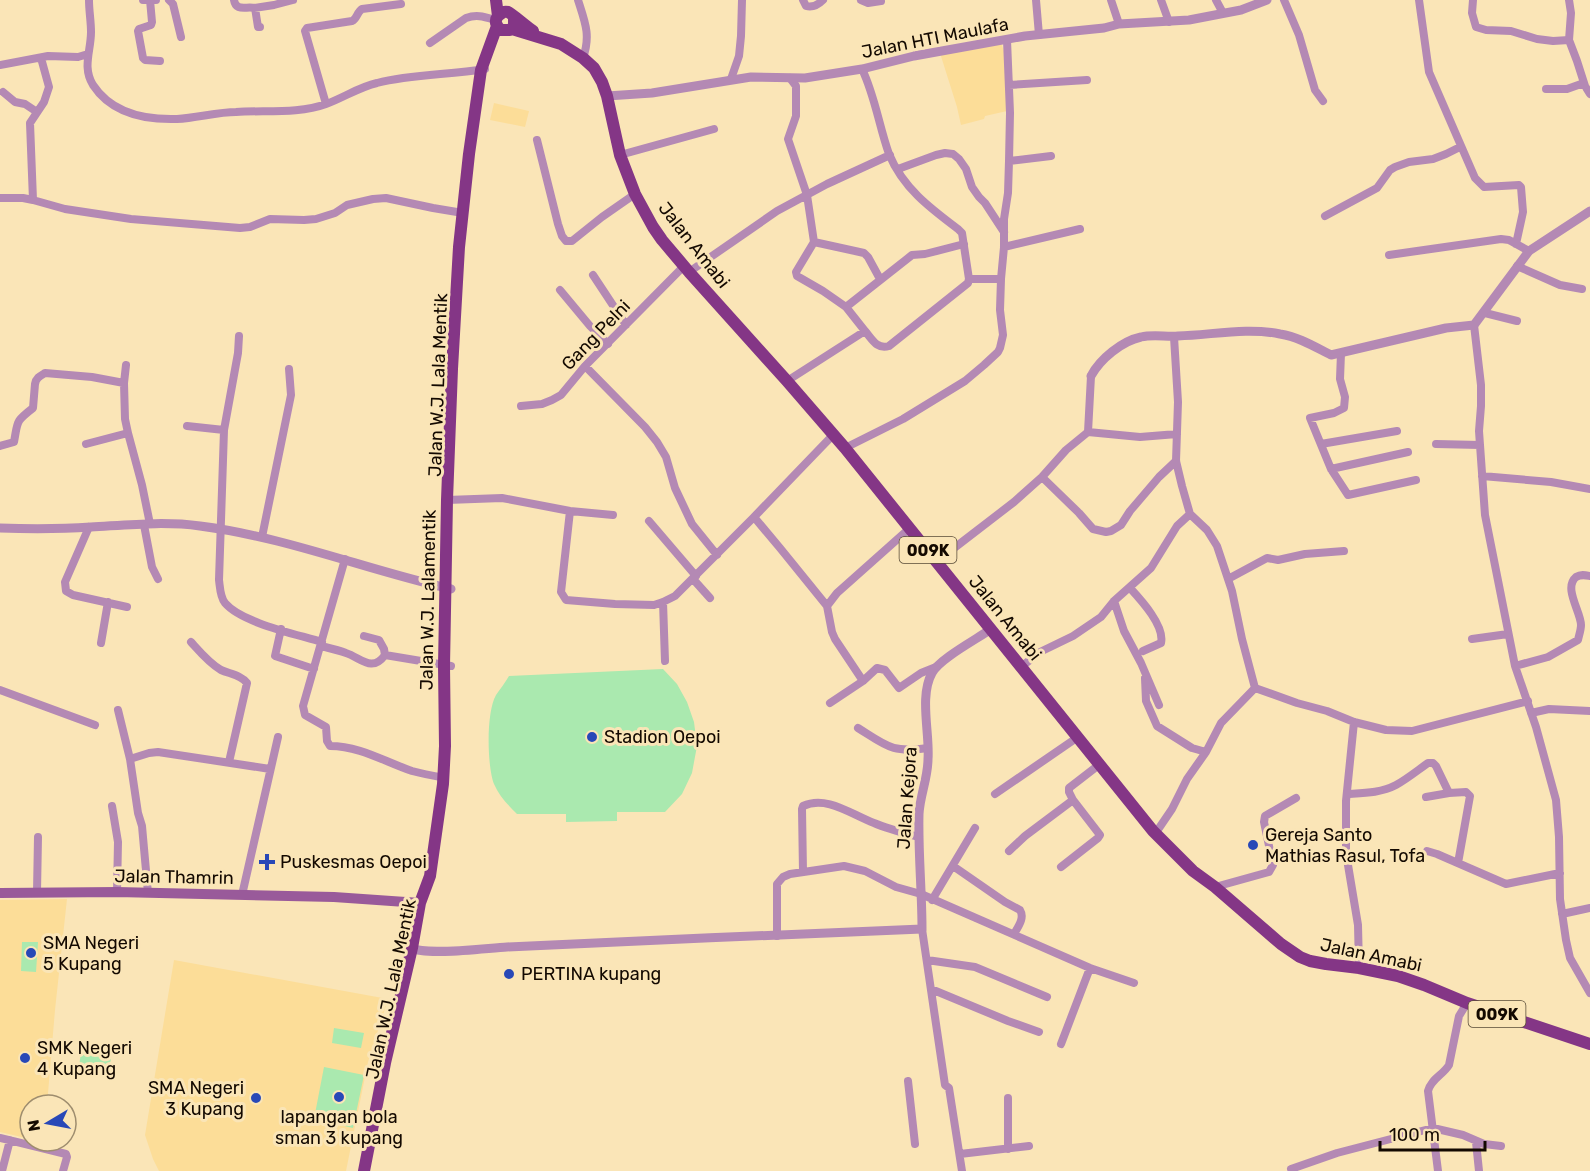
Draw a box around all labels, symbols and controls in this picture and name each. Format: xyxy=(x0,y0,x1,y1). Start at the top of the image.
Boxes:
street label: Jalan HTI Maulafa xyxy=(860,13,1010,63)
street label: Jalan Amabi xyxy=(653,197,735,293)
street label: Jalan W.J. Lala Mentik xyxy=(424,292,452,477)
street label: Gang Pelni xyxy=(557,295,635,375)
street label: Jalan W.J. Lalamentik xyxy=(415,509,441,691)
road number: 009K xyxy=(900,537,956,563)
street label: Jalan Amabi xyxy=(964,571,1046,665)
place label: Stadion Oepoi xyxy=(604,726,721,748)
marker: Stadion Oepoi xyxy=(585,730,599,744)
street label: Jalan Kejora xyxy=(892,746,922,850)
place label: Gereja Santo Mathias Rasul, Tofa xyxy=(1265,824,1425,867)
marker: Gereja Santo Mathias Rasul, Tofa xyxy=(1246,838,1260,852)
place label: Puskesmas Oepoi xyxy=(280,851,427,873)
marker: Puskesmas Oepoi xyxy=(258,853,276,871)
street label: Jalan Thamrin xyxy=(114,865,234,889)
street label: Jalan W.J. Lala Mentik xyxy=(361,896,421,1081)
place label: SMA Negeri 5 Kupang xyxy=(43,932,139,975)
street label: Jalan Amabi xyxy=(1318,933,1424,977)
marker: SMA Negeri 5 Kupang xyxy=(24,946,38,960)
place label: PERTINA kupang xyxy=(521,963,661,985)
marker: PERTINA kupang xyxy=(502,967,516,981)
road number: 009K xyxy=(1468,1001,1526,1027)
place label: SMK Negeri 4 Kupang xyxy=(37,1037,132,1080)
marker: SMK Negeri 4 Kupang xyxy=(18,1051,32,1065)
place label: SMA Negeri 3 Kupang xyxy=(148,1077,244,1120)
marker: lapangan bola sman 3 kupang xyxy=(332,1090,346,1104)
marker: SMA Negeri 3 Kupang xyxy=(249,1091,263,1105)
north arrow xyxy=(18,1093,78,1153)
place label: lapangan bola sman 3 kupang xyxy=(275,1106,403,1149)
scale bar xyxy=(1380,1114,1485,1152)
text: N xyxy=(23,1118,44,1133)
text: 100 m xyxy=(1389,1124,1440,1146)

